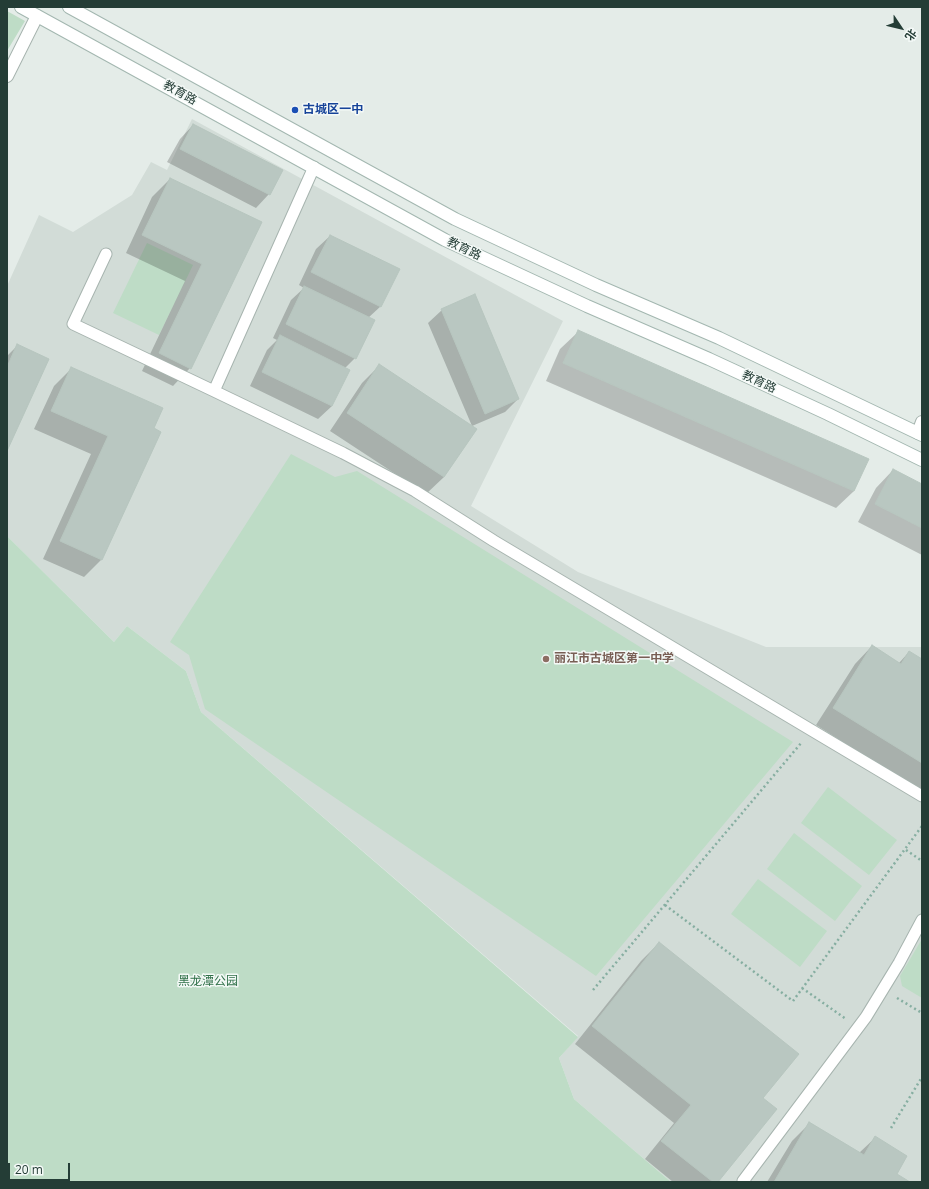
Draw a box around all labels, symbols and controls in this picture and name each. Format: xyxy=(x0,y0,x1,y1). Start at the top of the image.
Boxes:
north arrow xyxy=(881,8,921,48)
text: 北 xyxy=(902,26,921,44)
street label: 教育路 xyxy=(161,78,199,108)
place label: 古城区一中 xyxy=(303,103,363,117)
marker: 古城区一中 xyxy=(290,105,300,115)
street label: 教育路 xyxy=(445,235,483,263)
street label: 教育路 xyxy=(740,368,778,396)
place label: 丽江市古城区第一中学 xyxy=(554,652,674,666)
marker: 丽江市古城区第一中学 xyxy=(541,654,551,664)
park label: 黑龙潭公园 xyxy=(178,975,238,989)
scale bar xyxy=(10,1155,72,1181)
text: 20 m xyxy=(15,1161,43,1178)

